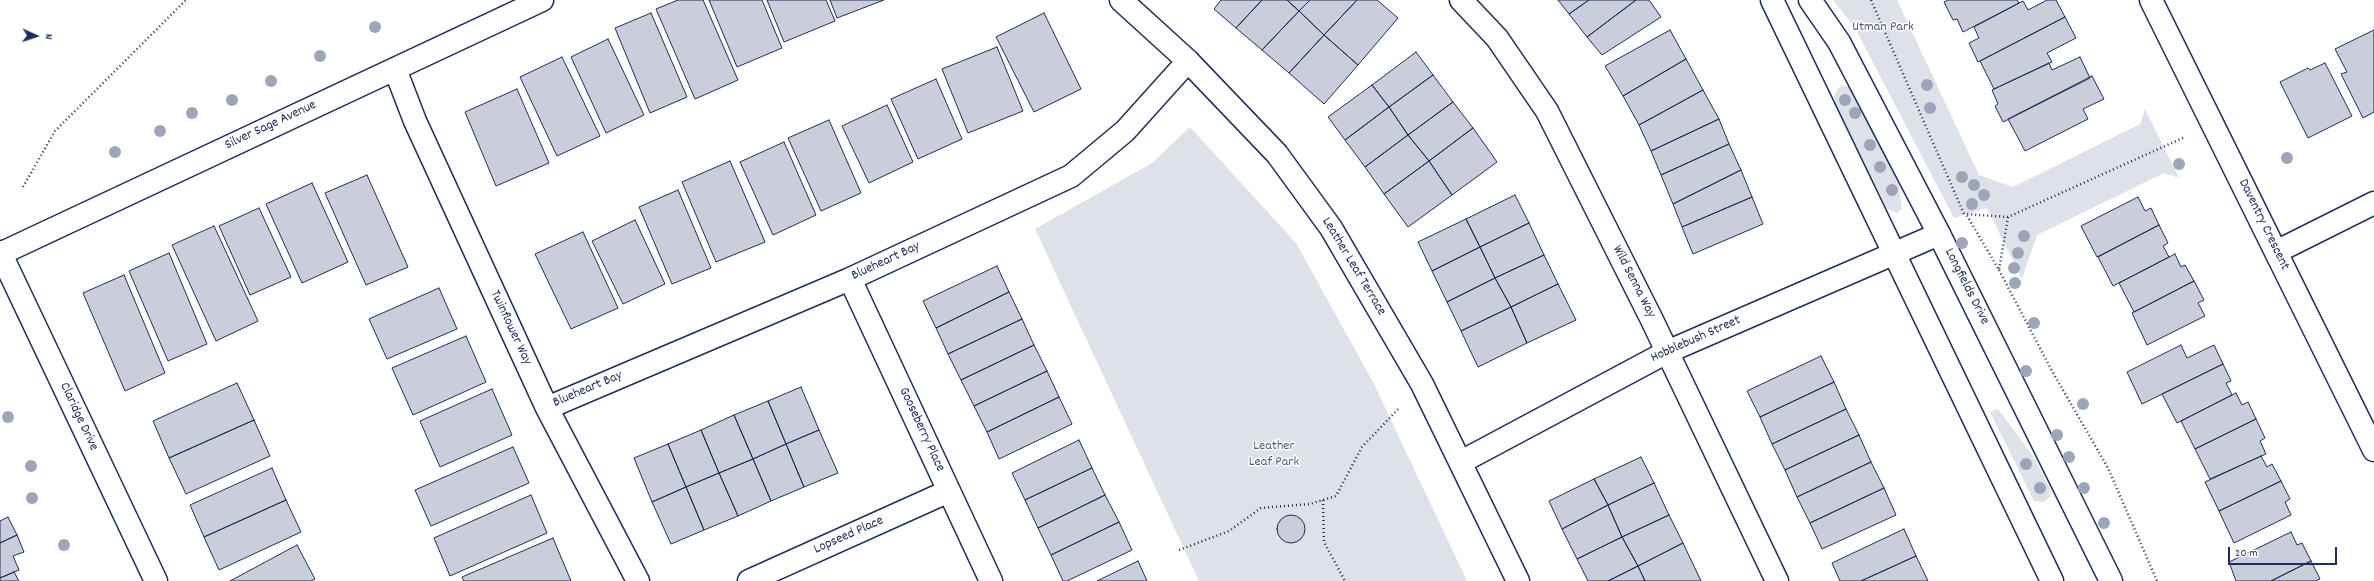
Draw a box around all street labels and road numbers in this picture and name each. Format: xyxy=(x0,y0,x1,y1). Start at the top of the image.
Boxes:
street label: Silver Sage Avenue xyxy=(223,97,319,155)
street label: Daventry Crescent xyxy=(2234,177,2292,273)
street label: Leather Leaf Terrace xyxy=(1317,215,1389,319)
street label: Blueheart Bay xyxy=(849,239,923,285)
street label: Wild Senna Way xyxy=(1608,243,1658,321)
street label: Longfields Drive xyxy=(1940,246,1992,328)
street label: Twinflower Way xyxy=(485,288,535,368)
street label: Hobblebush Street xyxy=(1648,313,1744,367)
street label: Blueheart Bay xyxy=(551,368,625,412)
street label: Claridge Drive xyxy=(55,380,101,454)
street label: Gooseberry Place xyxy=(894,385,948,475)
street label: Lopseed Place xyxy=(812,513,886,559)

